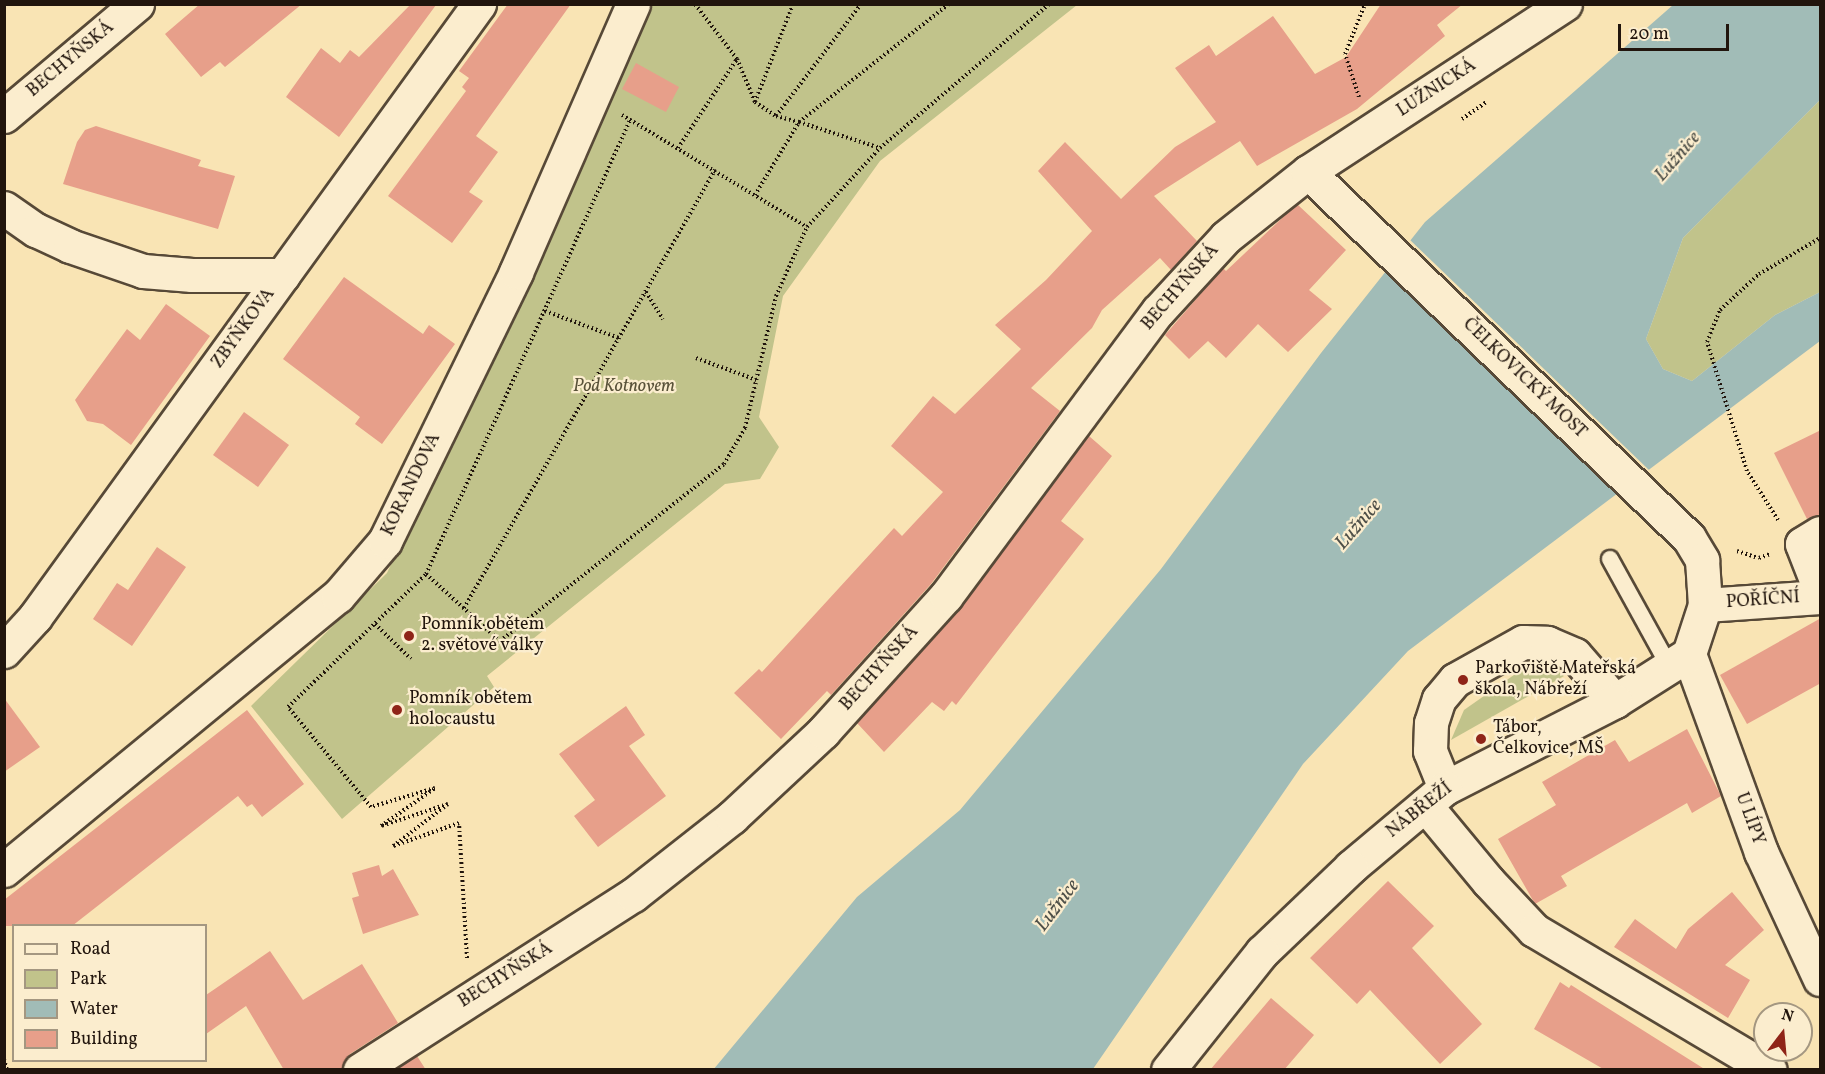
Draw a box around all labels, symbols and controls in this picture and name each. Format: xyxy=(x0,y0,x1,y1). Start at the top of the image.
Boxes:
scale bar xyxy=(1621,12,1732,50)
street label: BECHYŇSKÁ xyxy=(23,17,119,103)
text: 20 m xyxy=(1629,22,1669,47)
street label: LUŽNICKÁ xyxy=(1393,55,1481,123)
water label: Lužnice xyxy=(1650,127,1706,187)
street label: BECHYŇSKÁ xyxy=(1138,241,1224,335)
street label: ZBYŇKOVA xyxy=(208,285,280,373)
street label: ČELKOVICKÝ MOST xyxy=(1457,314,1591,444)
park label: Pod Kotnovem xyxy=(573,376,675,398)
street label: KORANDOVA xyxy=(378,430,446,540)
water label: Lužnice xyxy=(1331,495,1387,555)
street label: POŘÍČNÍ xyxy=(1725,588,1801,614)
place label: Pomník obětem 2. světové války xyxy=(421,615,545,658)
street label: BECHYŇSKÁ xyxy=(836,622,924,716)
marker: Pomník obětem 2. světové války xyxy=(402,629,416,643)
place label: Parkoviště Mateřská škola, Nábřeží xyxy=(1475,659,1636,702)
marker: Parkoviště Mateřská škola, Nábřeží xyxy=(1456,673,1470,687)
place label: Pomník obětem holocaustu xyxy=(409,689,533,732)
marker: Pomník obětem holocaustu xyxy=(390,703,404,717)
place label: Tábor, Čelkovice, MŠ xyxy=(1493,718,1604,760)
marker: Tábor, Čelkovice, MŠ xyxy=(1474,732,1488,746)
street label: NÁBŘEŽÍ xyxy=(1383,779,1457,843)
street label: U LÍPY xyxy=(1730,790,1768,848)
water label: Lužnice xyxy=(1031,875,1085,937)
legend xyxy=(12,924,207,1062)
text: Road xyxy=(70,937,111,962)
street label: BECHYŇSKÁ xyxy=(455,939,557,1013)
text: Park xyxy=(70,967,107,992)
text: Water xyxy=(70,997,118,1022)
north arrow xyxy=(1753,1002,1813,1062)
text: N xyxy=(1779,1004,1796,1029)
text: Building xyxy=(70,1027,138,1052)

